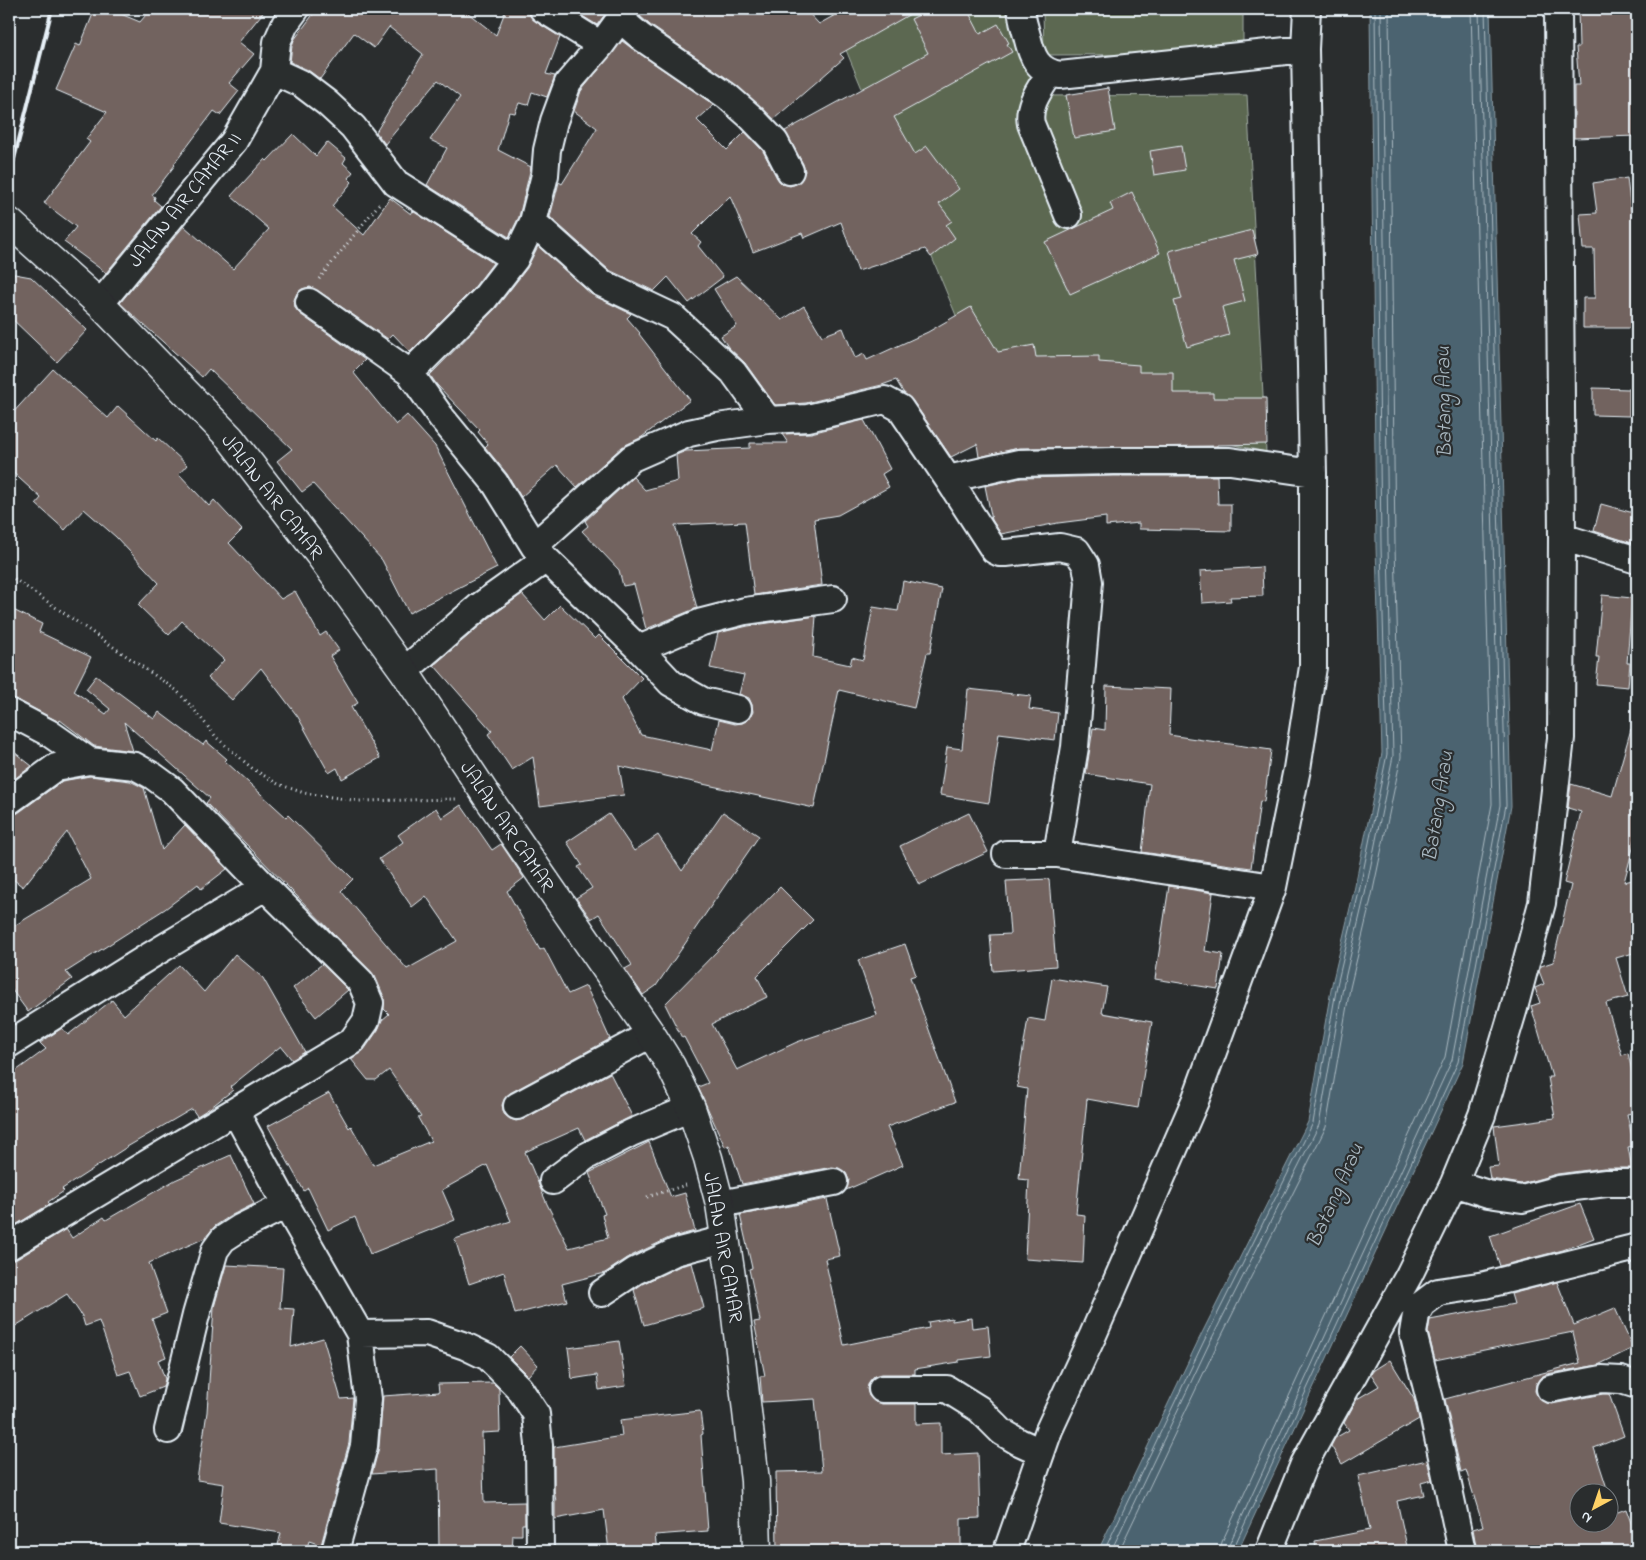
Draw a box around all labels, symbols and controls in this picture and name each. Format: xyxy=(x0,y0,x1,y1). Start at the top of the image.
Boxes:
street label: JALAN AIR CAMAR II xyxy=(122,127,250,274)
water label: Batang Arau xyxy=(1429,346,1462,458)
street label: JALAN AIR CAMAR xyxy=(213,429,330,567)
water label: Batang Arau xyxy=(1415,749,1464,864)
street label: JALAN AIR CAMAR xyxy=(451,756,561,899)
water label: Batang Arau xyxy=(1299,1139,1373,1253)
street label: JALAN AIR CAMAR xyxy=(694,1170,749,1326)
north arrow xyxy=(1568,1482,1618,1532)
text: N xyxy=(1576,1506,1597,1528)

